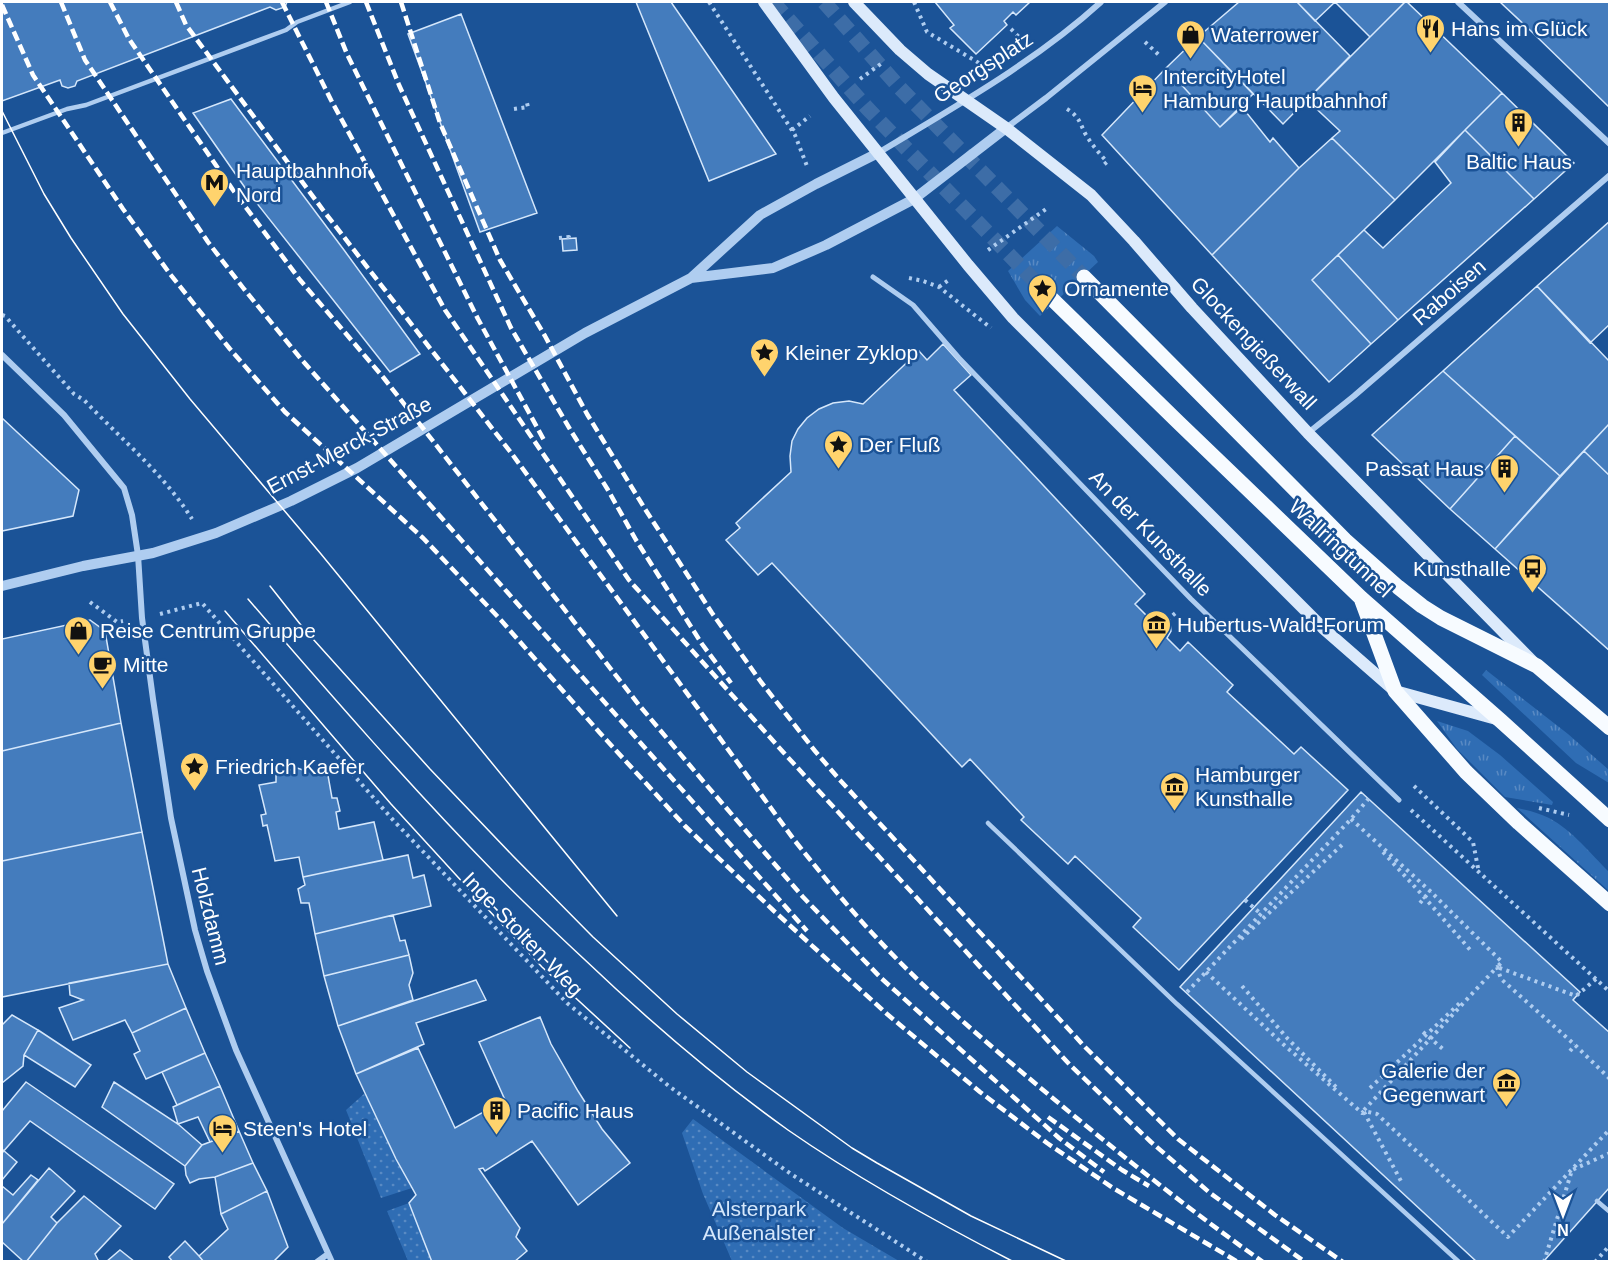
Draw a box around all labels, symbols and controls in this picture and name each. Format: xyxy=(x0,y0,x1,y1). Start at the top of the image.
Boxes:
restaurant icon: Hans im Glück xyxy=(1414,12,1446,54)
place label: Hans im Glück xyxy=(1451,17,1588,40)
shop icon: Waterrower xyxy=(1174,18,1206,60)
place label: Waterrower xyxy=(1211,23,1319,46)
street label: Georgsplatz xyxy=(929,27,1037,107)
place label: IntercityHotel Hamburg Hauptbahnhof xyxy=(1163,65,1387,112)
hotel icon: IntercityHotel Hamburg Hauptbahnhof xyxy=(1126,72,1158,114)
building icon: Baltic Haus xyxy=(1503,106,1535,148)
place label: Baltic Haus xyxy=(1466,150,1572,173)
place label: Hauptbahnhof Nord xyxy=(236,159,368,206)
metro station icon: Hauptbahnhof Nord xyxy=(199,166,231,208)
street label: Raboisen xyxy=(1408,254,1490,330)
place icon: Ornamente xyxy=(1027,272,1059,314)
street label: Glockengießerwall xyxy=(1187,272,1321,414)
place label: Ornamente xyxy=(1064,277,1169,300)
place icon: Kleiner Zyklop xyxy=(748,336,780,378)
place label: Kleiner Zyklop xyxy=(785,341,918,364)
street label: Ernst-Merck-Straße xyxy=(263,392,435,498)
place icon: Der Fluß xyxy=(822,428,854,470)
place label: Der Fluß xyxy=(859,433,941,456)
building icon: Passat Haus xyxy=(1489,452,1521,494)
place label: Passat Haus xyxy=(1365,457,1484,480)
street label: An der Kunsthalle xyxy=(1085,465,1217,601)
street label: Wallringtunnel xyxy=(1285,494,1397,602)
bus stop icon: Kunsthalle xyxy=(1516,552,1548,594)
place label: Kunsthalle xyxy=(1413,557,1511,580)
museum icon: Hubertus-Wald-Forum xyxy=(1140,608,1172,650)
place label: Hubertus-Wald-Forum xyxy=(1177,613,1384,636)
shop icon: Reise Centrum Gruppe xyxy=(63,614,95,656)
place label: Reise Centrum Gruppe xyxy=(100,619,316,642)
cafe icon: Mitte xyxy=(86,648,118,690)
place label: Mitte xyxy=(123,653,169,676)
place icon: Friedrich Kaefer xyxy=(178,750,210,792)
place label: Friedrich Kaefer xyxy=(215,755,364,778)
place label: Hamburger Kunsthalle xyxy=(1195,763,1300,810)
museum icon: Hamburger Kunsthalle xyxy=(1158,770,1190,812)
street label: Holzdamm xyxy=(188,865,234,967)
street label: Inge-Stolten-Weg xyxy=(458,867,588,1001)
place label: Galerie der Gegenwart xyxy=(1381,1059,1485,1106)
museum icon: Galerie der Gegenwart xyxy=(1490,1066,1522,1108)
building icon: Pacific Haus xyxy=(480,1094,512,1136)
place label: Pacific Haus xyxy=(517,1099,634,1122)
hotel icon: Steen's Hotel xyxy=(206,1112,238,1154)
place label: Steen's Hotel xyxy=(243,1117,367,1140)
north arrow xyxy=(1533,1185,1593,1245)
park label: Alsterpark Außenalster xyxy=(702,1197,816,1244)
text: N xyxy=(1557,1221,1569,1238)

